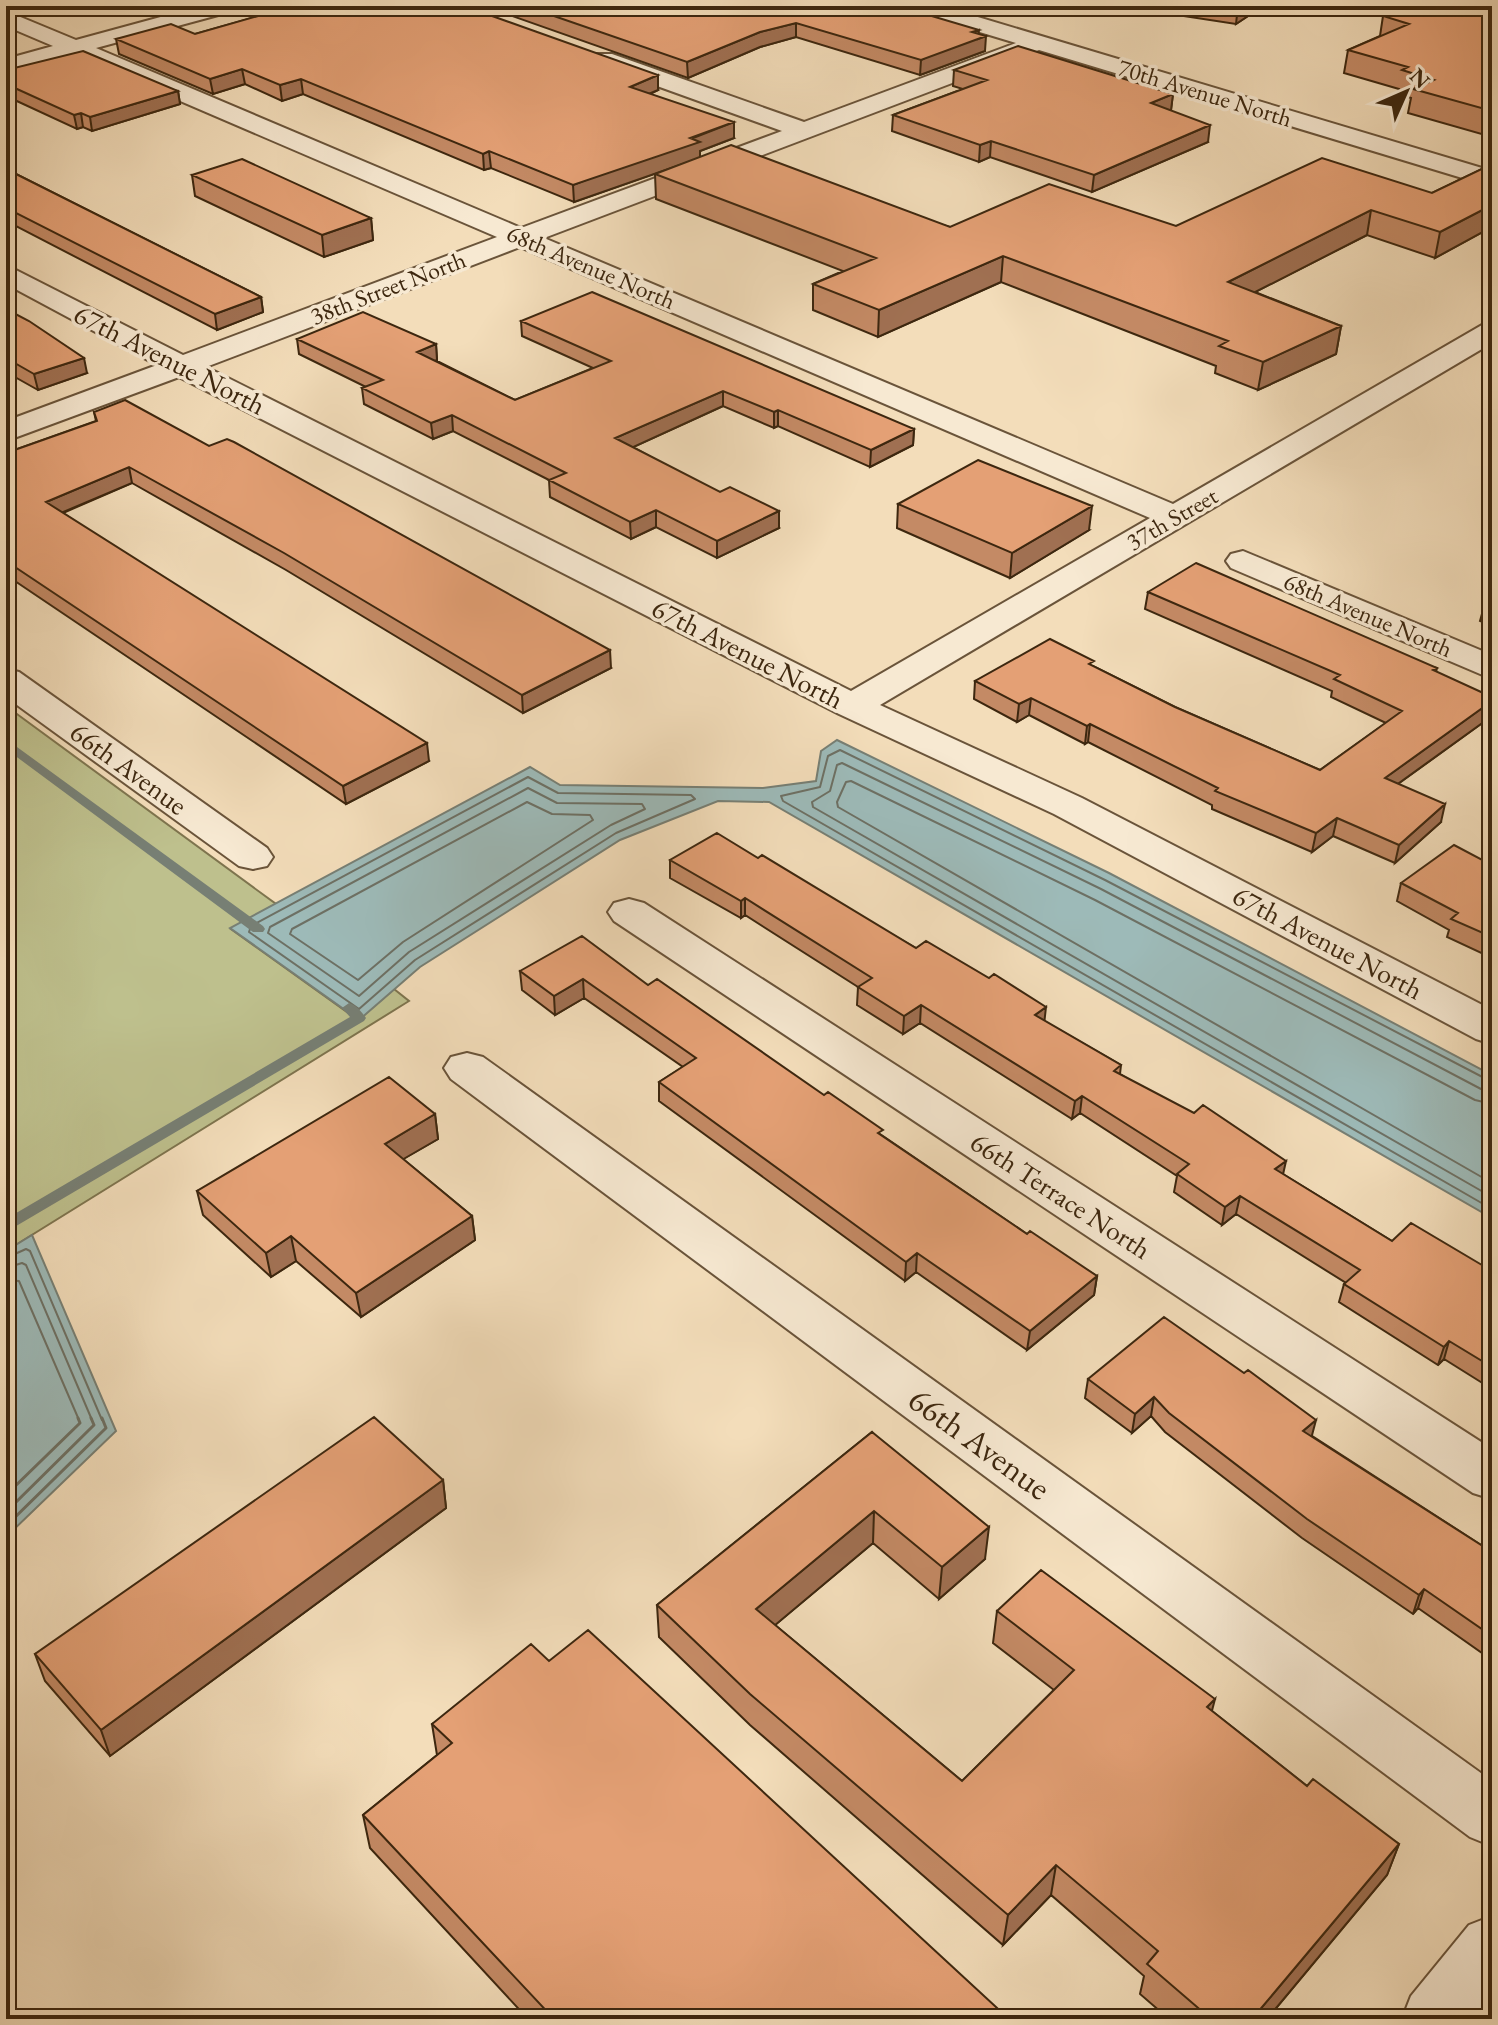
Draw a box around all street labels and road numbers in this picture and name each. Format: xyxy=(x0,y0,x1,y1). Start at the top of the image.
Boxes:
street label: 70th Avenue North xyxy=(1114,51,1296,134)
street label: 68th Avenue North xyxy=(502,217,680,316)
street label: 38th Street North xyxy=(306,244,470,331)
street label: 67th Avenue North xyxy=(68,295,272,423)
street label: 37th Street xyxy=(1120,480,1223,557)
street label: 68th Avenue North xyxy=(1279,565,1457,664)
street label: 67th Avenue North xyxy=(646,589,850,717)
street label: 66th Avenue xyxy=(63,713,195,823)
street label: 67th Avenue North xyxy=(1227,877,1429,1007)
street label: 66th Terrace North xyxy=(964,1123,1158,1267)
street label: 66th Avenue xyxy=(900,1377,1060,1509)

